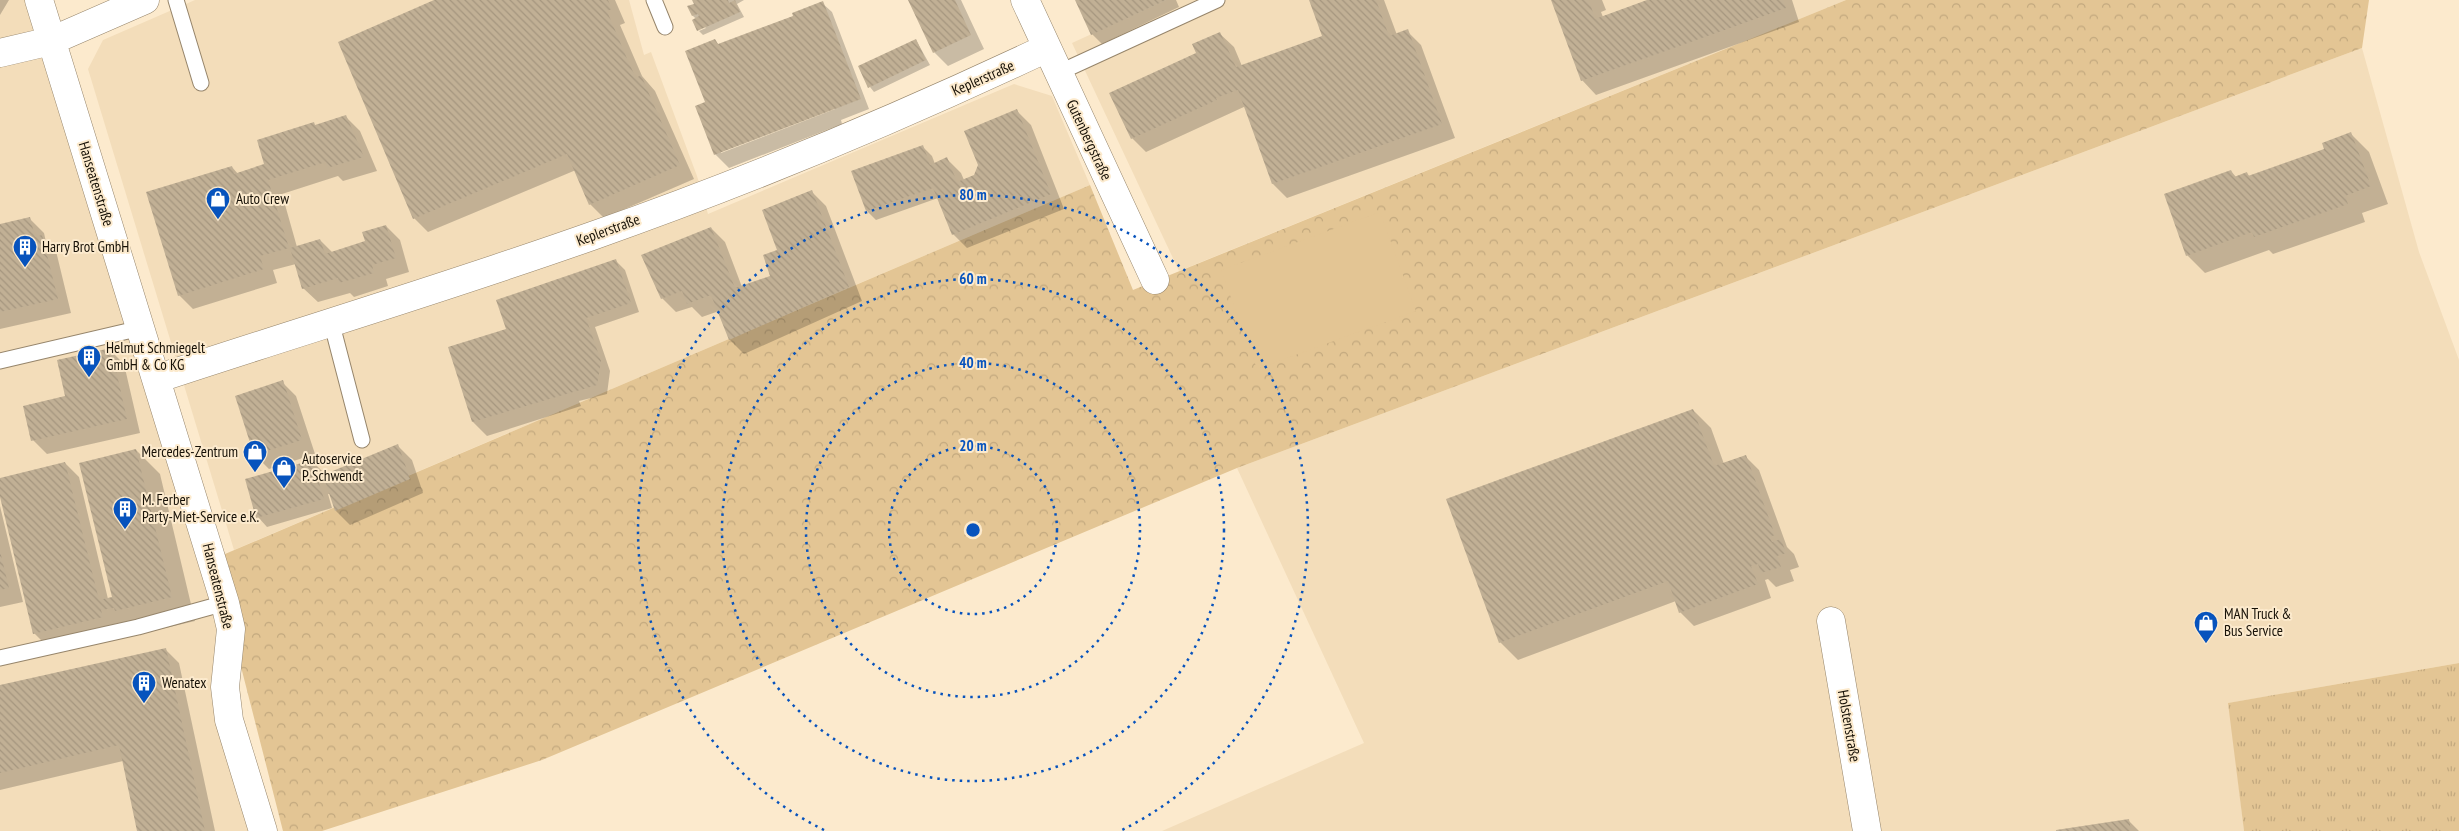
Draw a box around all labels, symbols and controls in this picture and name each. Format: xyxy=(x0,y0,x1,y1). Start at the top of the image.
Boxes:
street label: Keplerstraße xyxy=(949,55,1017,100)
street label: Gutenbergstraße xyxy=(1063,96,1116,183)
street label: Hanseatenstraße xyxy=(75,139,118,228)
text: 80 m xyxy=(959,185,987,204)
shop icon: Auto Crew xyxy=(205,186,231,220)
place label: Auto Crew xyxy=(236,189,289,208)
street label: Keplerstraße xyxy=(573,209,642,250)
building icon: Harry Brot GmbH xyxy=(12,234,38,268)
place label: Harry Brot GmbH xyxy=(42,237,129,256)
text: 60 m xyxy=(959,269,987,288)
place label: Helmut Schmiegelt GmbH & Co KG xyxy=(106,338,205,374)
building icon: Helmut Schmiegelt GmbH & Co KG xyxy=(76,344,102,378)
text: 40 m xyxy=(959,353,987,372)
text: 20 m xyxy=(959,436,987,455)
shop icon: Mercedes-Zentrum xyxy=(242,439,268,473)
place label: Mercedes-Zentrum xyxy=(141,442,238,461)
place label: Autoservice P. Schwendt xyxy=(302,449,363,485)
shop icon: Autoservice P. Schwendt xyxy=(271,455,297,489)
place label: M. Ferber Party-Miet-Service e.K. xyxy=(142,490,260,526)
building icon: M. Ferber Party-Miet-Service e.K. xyxy=(112,496,138,530)
centre of rings xyxy=(964,521,982,539)
street label: Hanseatenstraße xyxy=(199,541,238,631)
place label: MAN Truck & Bus Service xyxy=(2224,604,2291,640)
shop icon: MAN Truck & Bus Service xyxy=(2193,610,2219,644)
building icon: Wenatex xyxy=(131,670,157,704)
place label: Wenatex xyxy=(162,673,206,692)
street label: Holstenstraße xyxy=(1834,688,1865,763)

